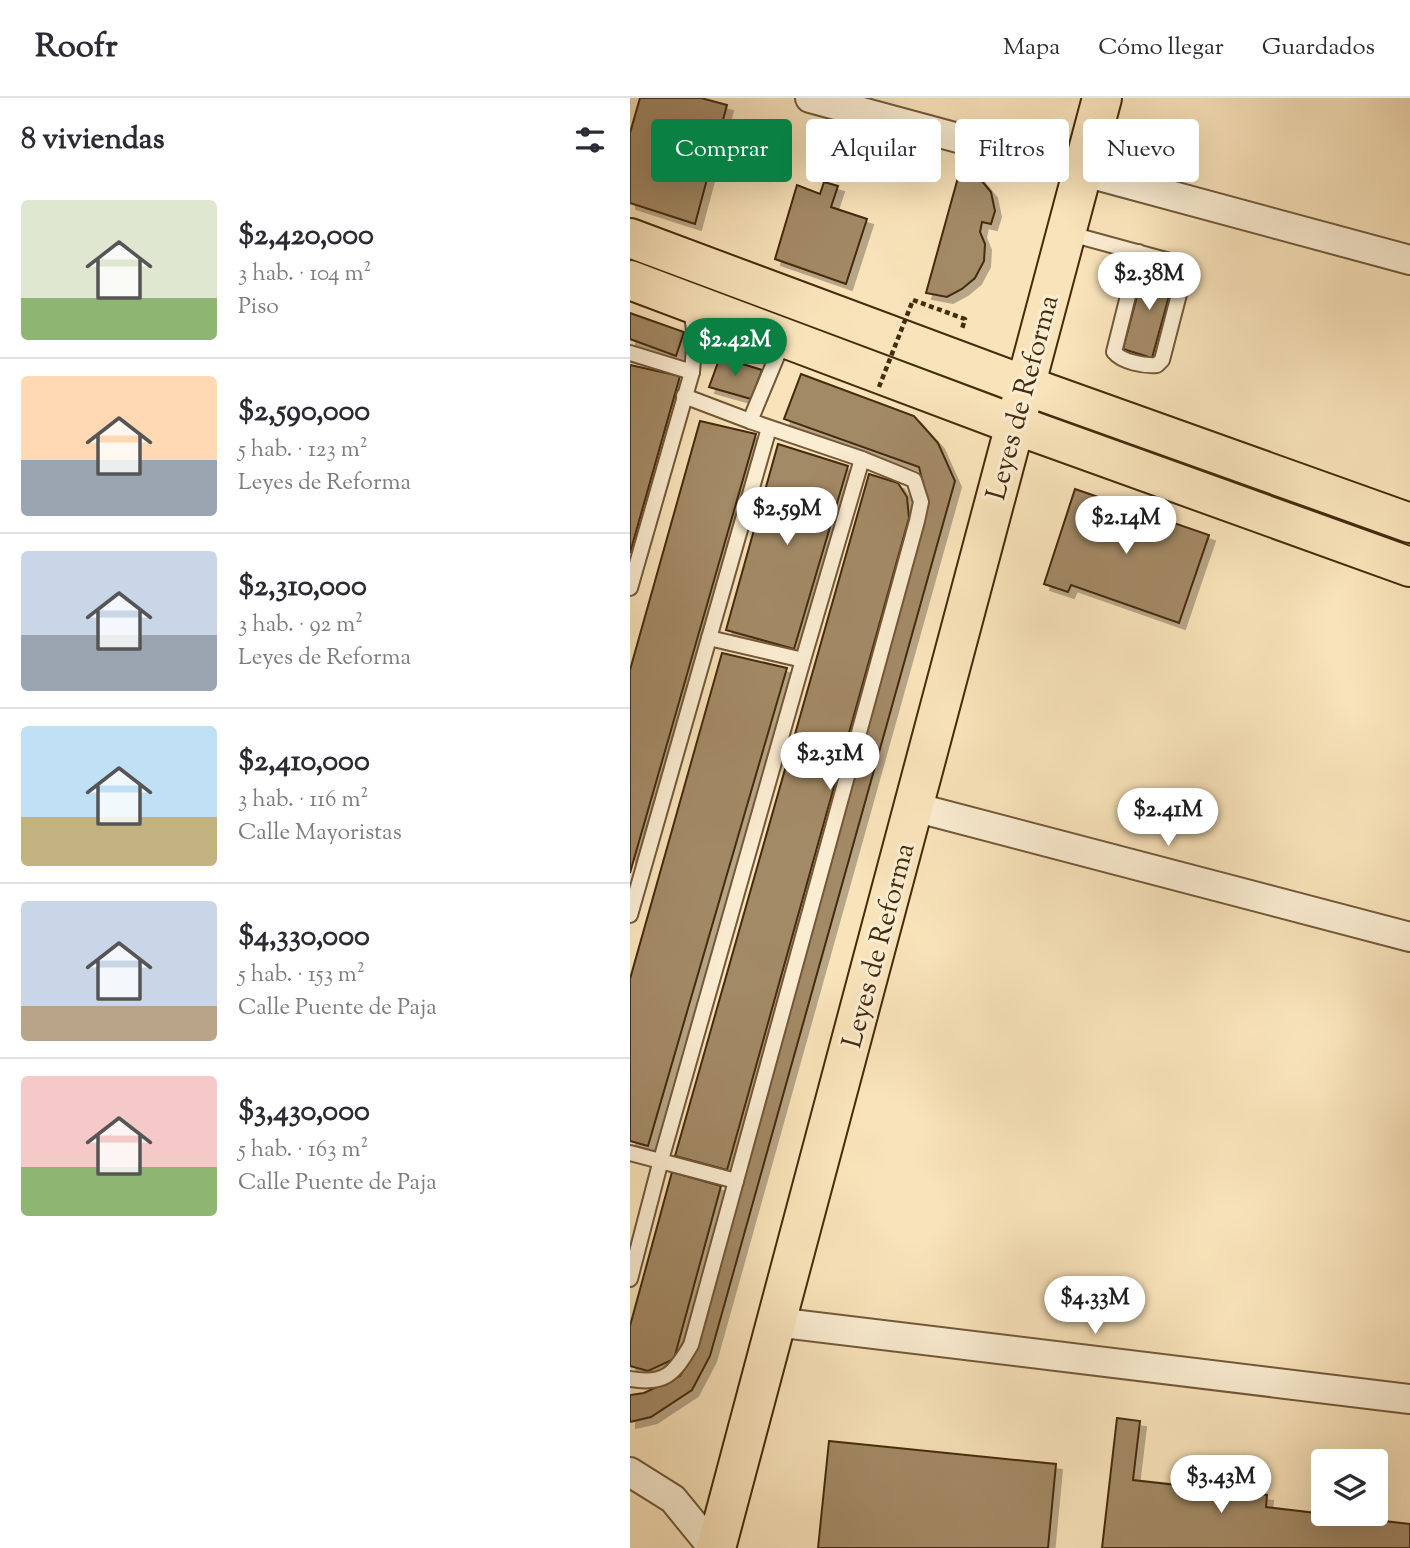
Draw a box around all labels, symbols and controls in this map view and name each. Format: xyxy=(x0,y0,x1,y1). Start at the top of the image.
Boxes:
text: Roofr xyxy=(35,24,118,72)
text: Mapa xyxy=(1003,31,1060,65)
text: Cómo llegar xyxy=(1098,31,1224,65)
text: Guardados xyxy=(1262,31,1375,65)
text: 8 viviendas xyxy=(21,119,165,162)
chip: Comprar xyxy=(651,119,792,182)
chip: Alquilar xyxy=(806,119,941,182)
chip: Filtros xyxy=(955,119,1069,182)
chip: Nuevo xyxy=(1083,119,1199,182)
icon: filters xyxy=(571,121,609,159)
text: $2,420,000 xyxy=(238,215,374,258)
icon: home xyxy=(77,228,161,312)
pin: $2.38M xyxy=(1092,252,1206,312)
text: 3 hab. · 104 m² xyxy=(238,258,371,291)
text: $2.38M xyxy=(1114,258,1184,291)
text: Piso xyxy=(238,291,279,324)
street label: Leyes de Reforma xyxy=(977,291,1071,505)
pin: $2.42M xyxy=(678,318,792,378)
text: $2.42M xyxy=(699,324,771,357)
text: $2,590,000 xyxy=(238,391,370,434)
icon: home xyxy=(77,404,161,488)
text: 5 hab. · 123 m² xyxy=(238,434,368,467)
text: Leyes de Reforma xyxy=(238,467,411,500)
pin: $2.59M xyxy=(730,488,844,547)
text: $2.59M xyxy=(752,493,822,526)
pin: $2.14M xyxy=(1069,496,1183,556)
text: $2.14M xyxy=(1091,502,1161,535)
text: $2,310,000 xyxy=(238,566,367,609)
icon: home xyxy=(77,579,161,663)
text: 3 hab. · 92 m² xyxy=(238,609,363,642)
text: Leyes de Reforma xyxy=(238,642,411,675)
pin: $2.31M xyxy=(773,732,887,792)
text: $2.31M xyxy=(796,738,864,771)
text: $2,410,000 xyxy=(238,741,370,784)
icon: home xyxy=(77,754,161,838)
text: 3 hab. · 116 m² xyxy=(238,784,368,817)
pin: $2.41M xyxy=(1111,788,1225,848)
text: $2.41M xyxy=(1133,794,1203,827)
text: Calle Mayoristas xyxy=(238,817,402,850)
street label: Leyes de Reforma xyxy=(833,839,927,1053)
text: $4,330,000 xyxy=(238,916,370,959)
icon: home xyxy=(77,929,161,1013)
text: 5 hab. · 153 m² xyxy=(238,959,365,992)
text: Calle Puente de Paja xyxy=(238,992,437,1025)
text: $3,430,000 xyxy=(238,1091,370,1134)
icon: home xyxy=(77,1104,161,1188)
text: 5 hab. · 163 m² xyxy=(238,1134,368,1167)
text: Calle Puente de Paja xyxy=(238,1167,437,1200)
pin: $4.33M xyxy=(1038,1276,1152,1336)
text: $4.33M xyxy=(1060,1282,1130,1315)
map controls xyxy=(1311,1449,1388,1526)
button: layers xyxy=(1311,1449,1388,1526)
pin: $3.43M xyxy=(1164,1456,1278,1515)
text: $3.43M xyxy=(1186,1461,1256,1494)

